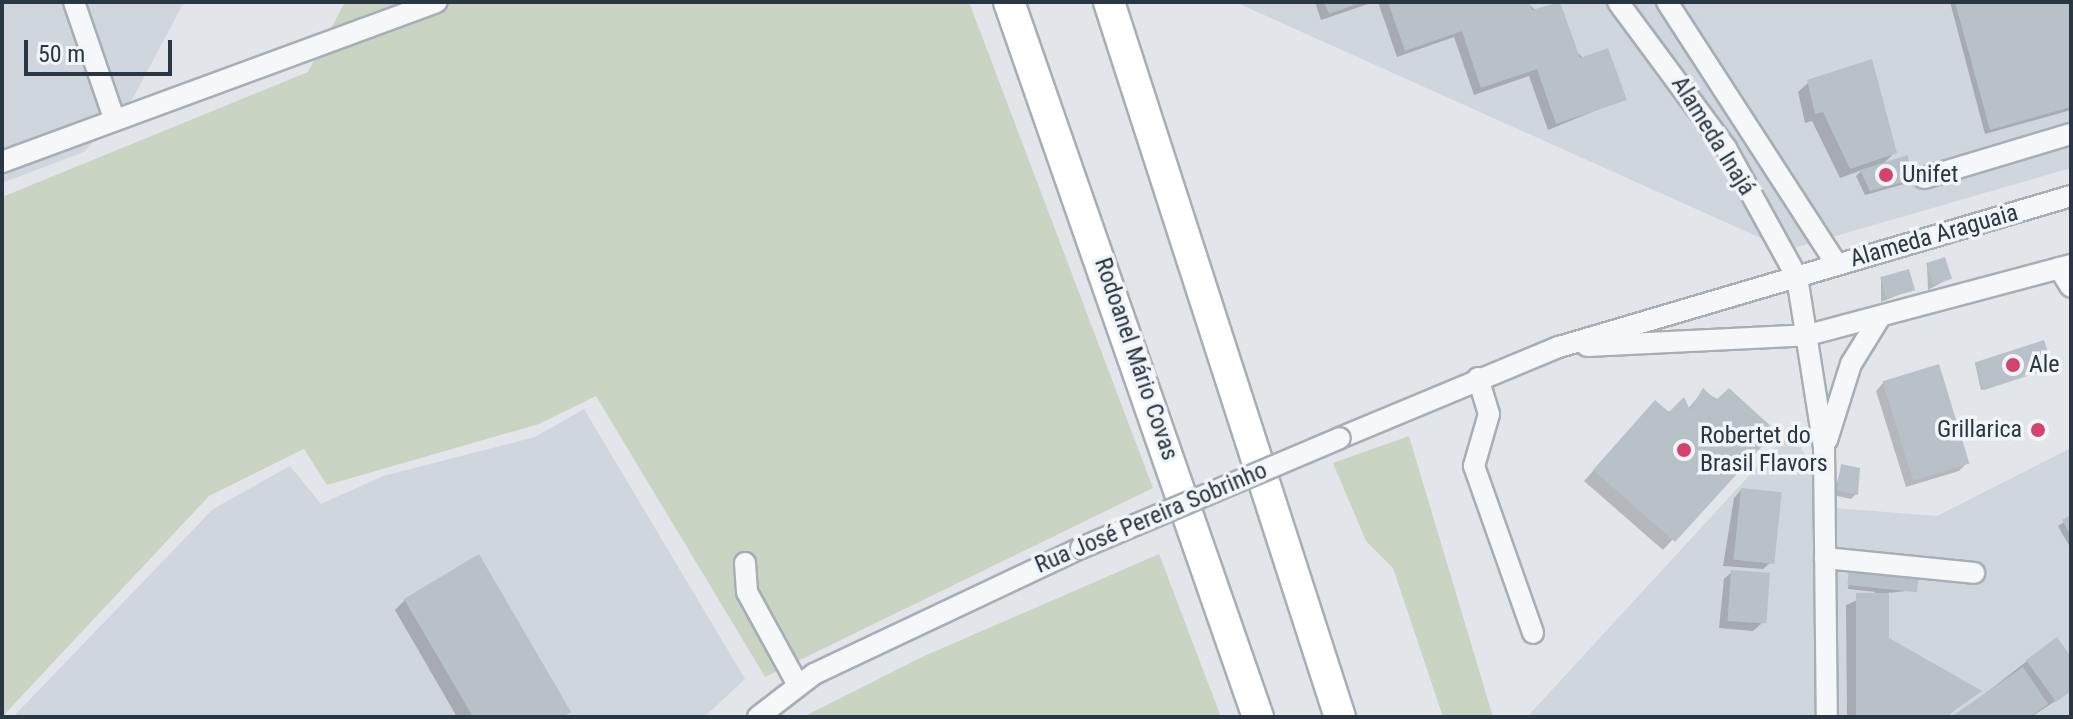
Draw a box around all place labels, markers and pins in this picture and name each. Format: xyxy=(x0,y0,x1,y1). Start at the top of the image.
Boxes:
place label: Unifet xyxy=(1902,161,1958,189)
marker: Unifet xyxy=(1877,166,1895,184)
place label: Ale xyxy=(2029,351,2060,379)
marker: Ale xyxy=(2004,356,2022,374)
place label: Grillarica xyxy=(1937,416,2022,444)
marker: Grillarica xyxy=(2029,421,2047,439)
place label: Robertet do Brasil Flavors xyxy=(1700,422,1828,478)
marker: Robertet do Brasil Flavors xyxy=(1675,441,1693,459)

